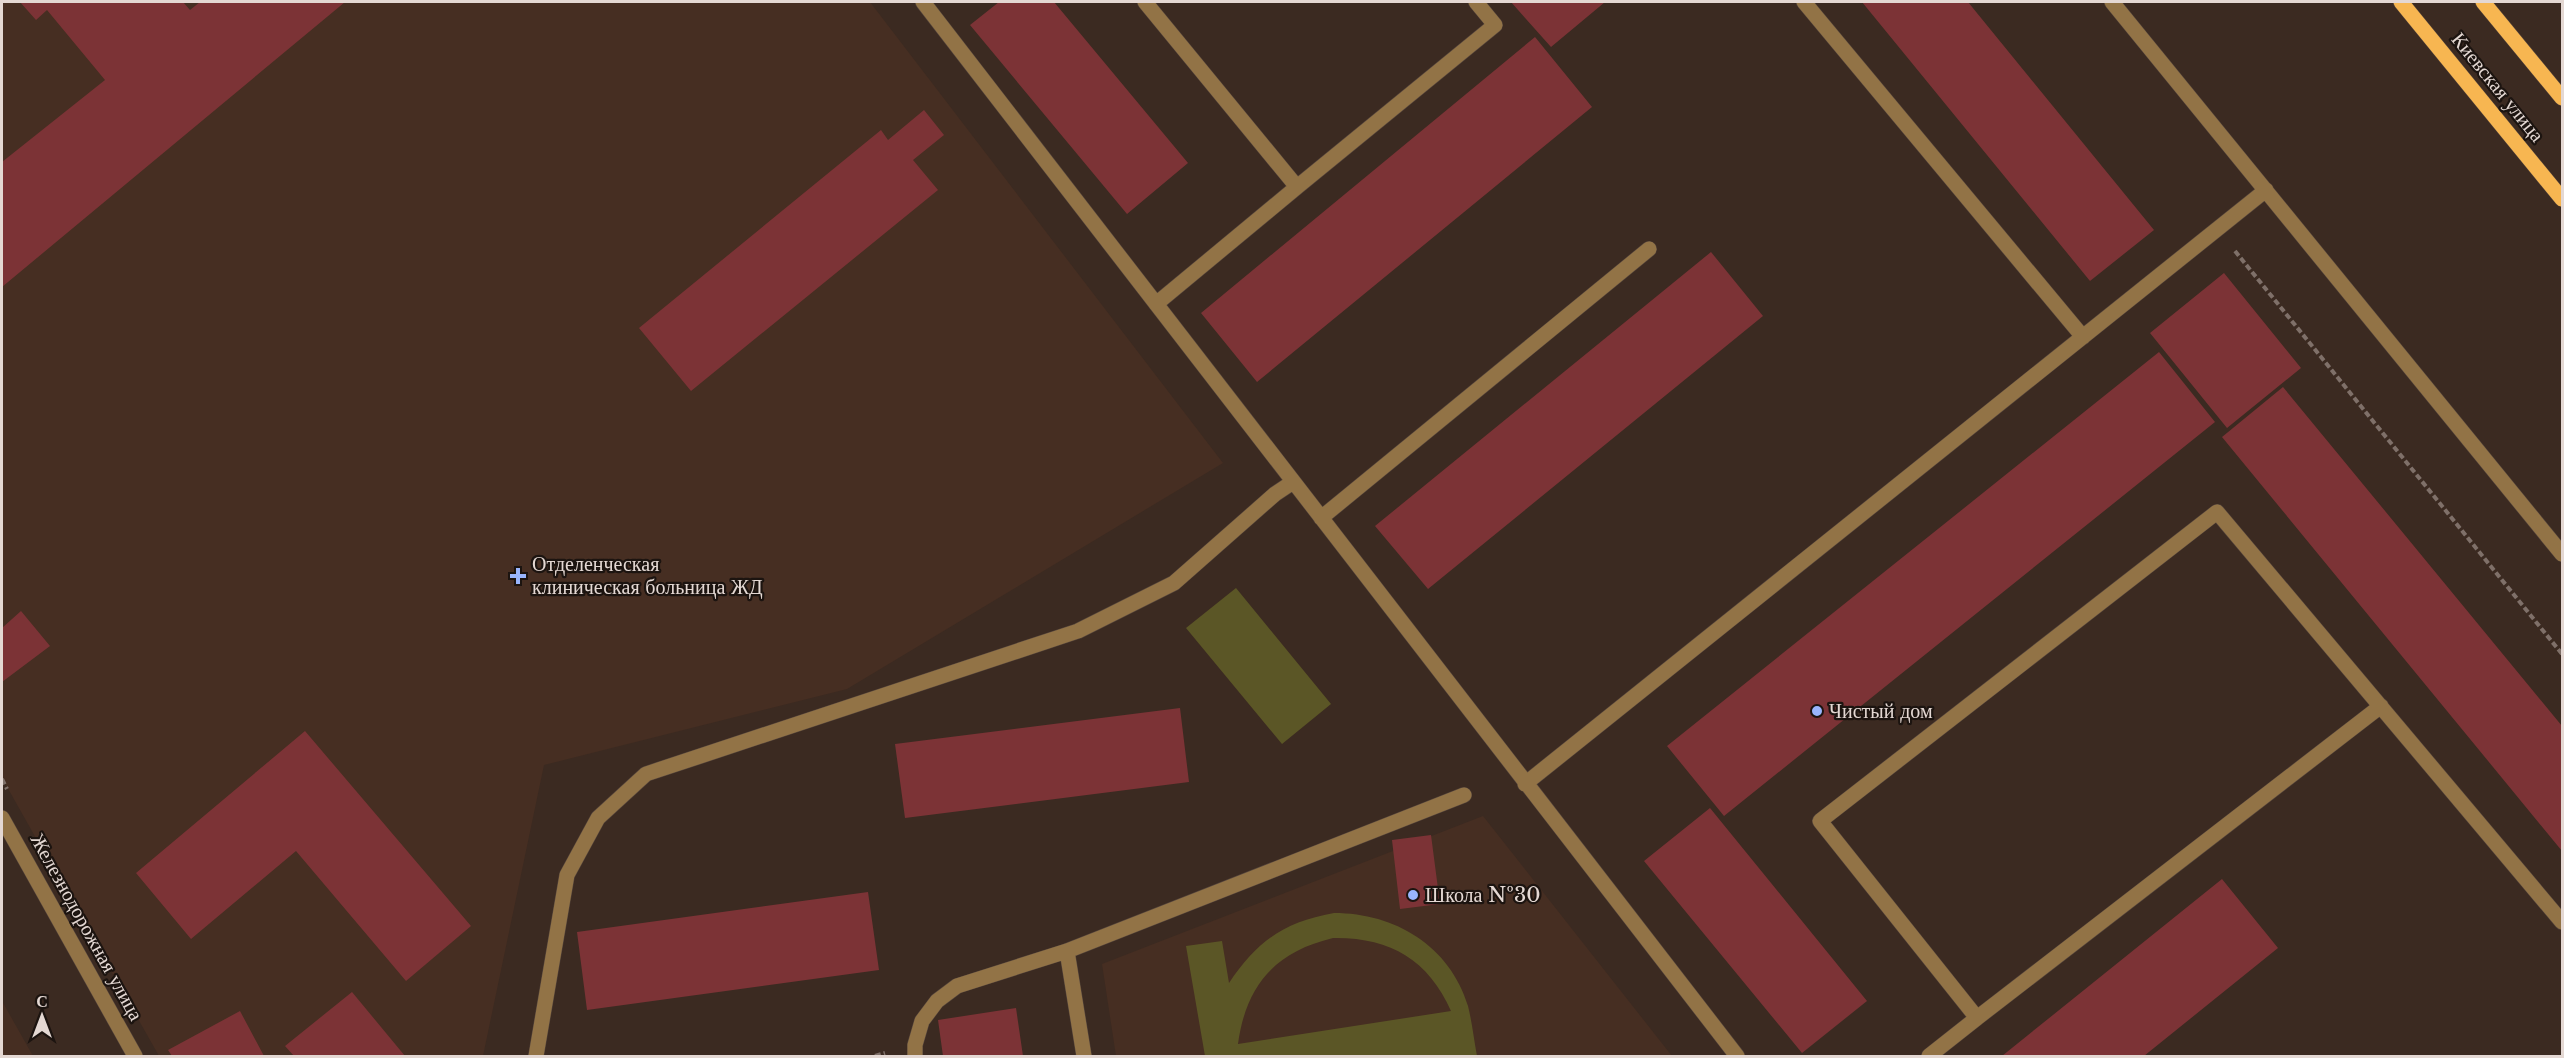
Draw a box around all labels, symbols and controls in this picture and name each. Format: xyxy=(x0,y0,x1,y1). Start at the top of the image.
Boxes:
street label: Киевская улица xyxy=(2447,27,2549,147)
place label: Отделенческая клиническая больница ЖД xyxy=(532,552,763,599)
marker: Отделенческая клиническая больница ЖД xyxy=(509,567,527,585)
place label: Чистый дом xyxy=(1829,699,1933,723)
marker: Чистый дом xyxy=(1810,704,1824,718)
street label: Железнодорожная улица xyxy=(26,829,149,1025)
place label: Школа №30 xyxy=(1425,883,1541,907)
marker: Школа №30 xyxy=(1406,888,1420,902)
north arrow xyxy=(12,986,72,1046)
text: С xyxy=(36,991,48,1011)

